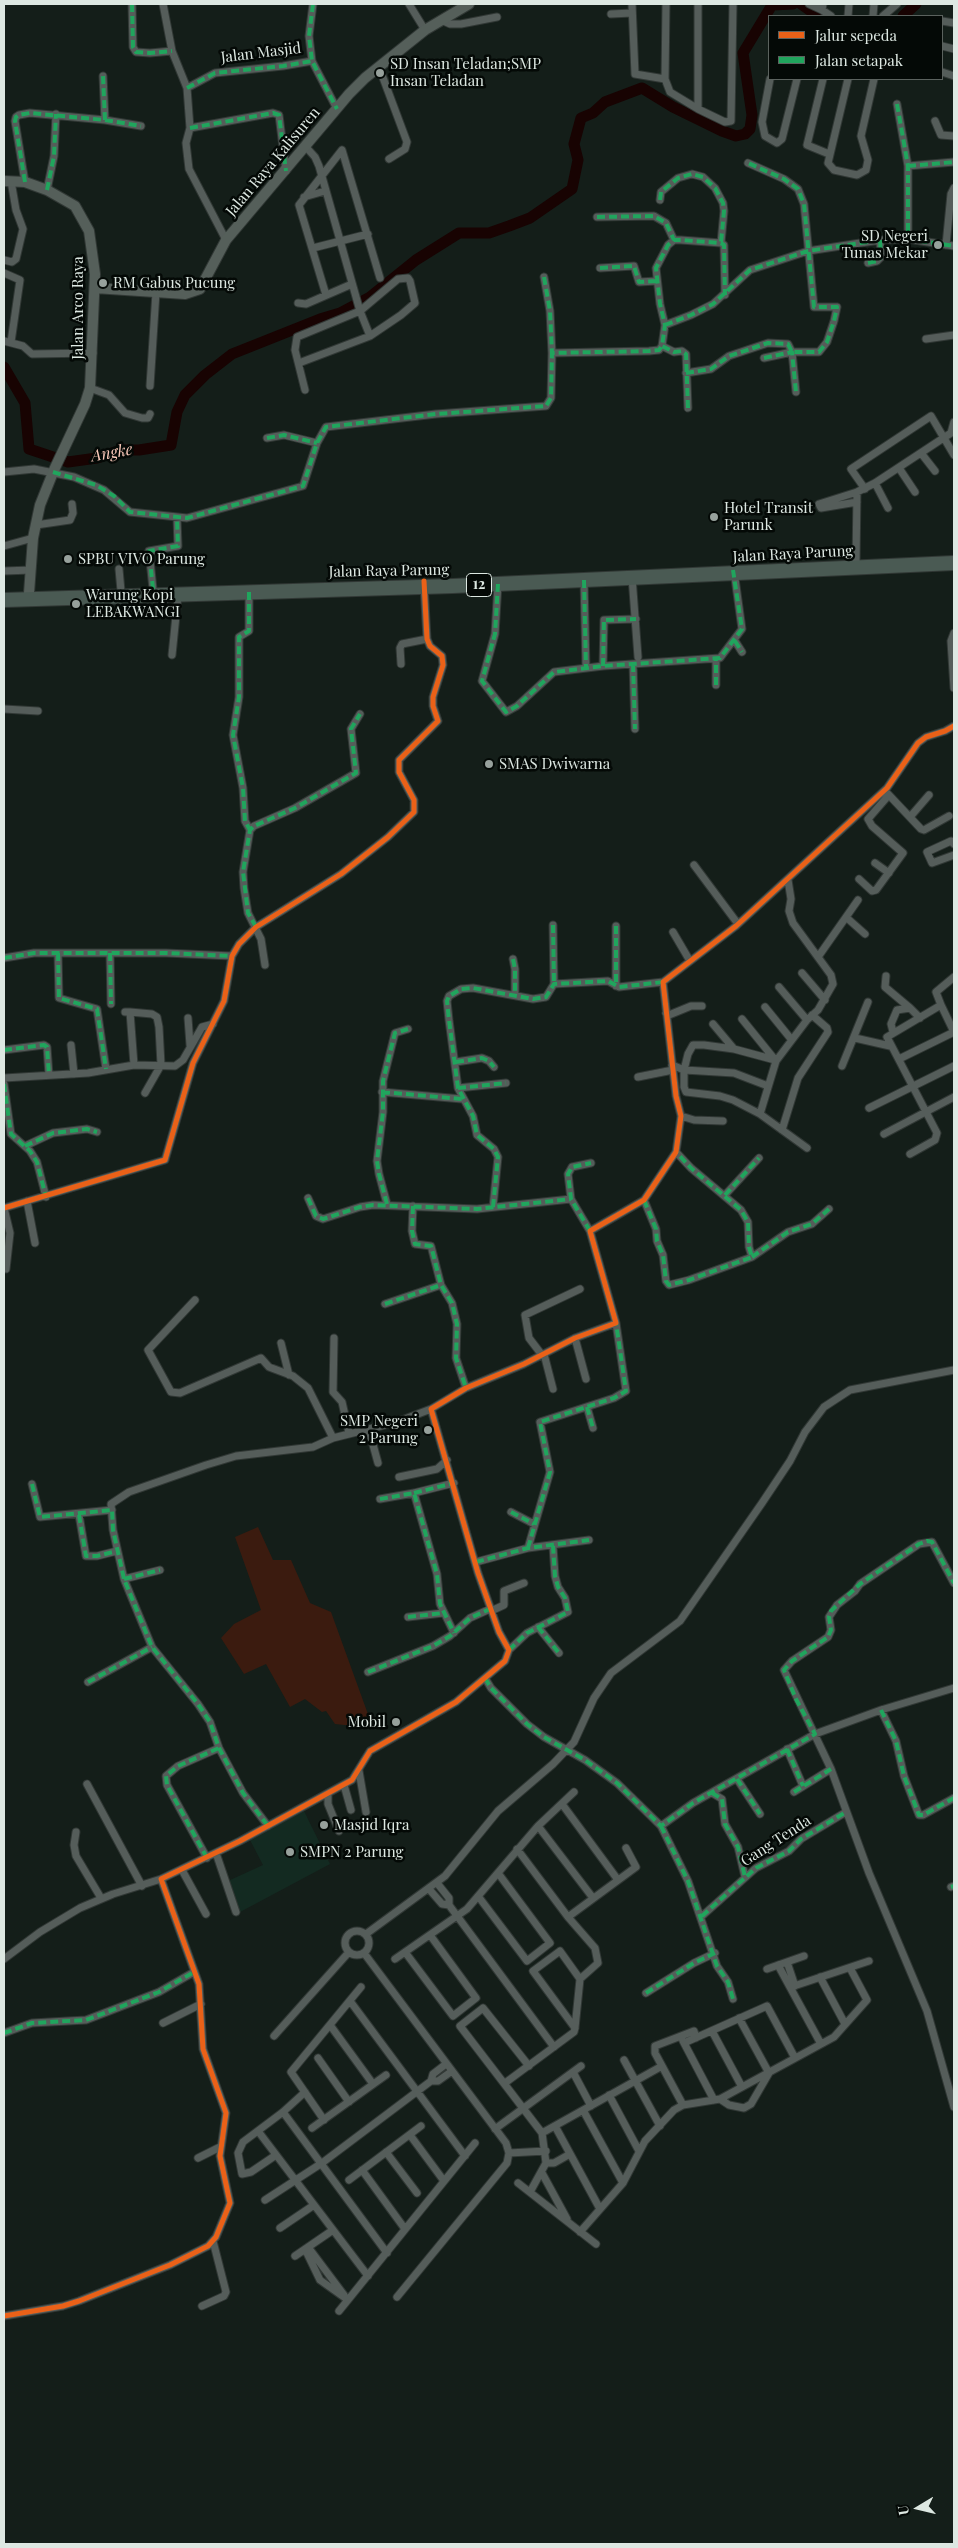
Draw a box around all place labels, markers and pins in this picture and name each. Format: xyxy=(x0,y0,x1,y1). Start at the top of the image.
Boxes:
place label: SD Insan Teladan;SMP Insan Teladan xyxy=(390,55,541,90)
marker: SD Insan Teladan;SMP Insan Teladan xyxy=(374,67,386,79)
place label: SD Negeri Tunas Mekar xyxy=(842,227,928,262)
marker: SD Negeri Tunas Mekar xyxy=(932,239,944,251)
place label: RM Gabus Pucung xyxy=(113,274,235,292)
marker: RM Gabus Pucung xyxy=(97,277,109,289)
place label: Hotel Transit Parunk xyxy=(724,499,813,534)
marker: Hotel Transit Parunk xyxy=(708,511,720,523)
place label: SPBU VIVO Parung xyxy=(78,550,205,568)
marker: SPBU VIVO Parung xyxy=(62,553,74,565)
place label: Warung Kopi LEBAKWANGI xyxy=(86,586,180,621)
marker: Warung Kopi LEBAKWANGI xyxy=(70,598,82,610)
place label: SMAS Dwiwarna xyxy=(499,755,610,773)
marker: SMAS Dwiwarna xyxy=(483,758,495,770)
place label: SMP Negeri 2 Parung xyxy=(340,1412,418,1447)
marker: SMP Negeri 2 Parung xyxy=(422,1424,434,1436)
place label: Mobil xyxy=(348,1713,386,1731)
marker: Mobil xyxy=(390,1716,402,1728)
place label: Masjid Iqra xyxy=(334,1816,409,1834)
marker: Masjid Iqra xyxy=(318,1819,330,1831)
place label: SMPN 2 Parung xyxy=(300,1843,403,1861)
marker: SMPN 2 Parung xyxy=(284,1846,296,1858)

